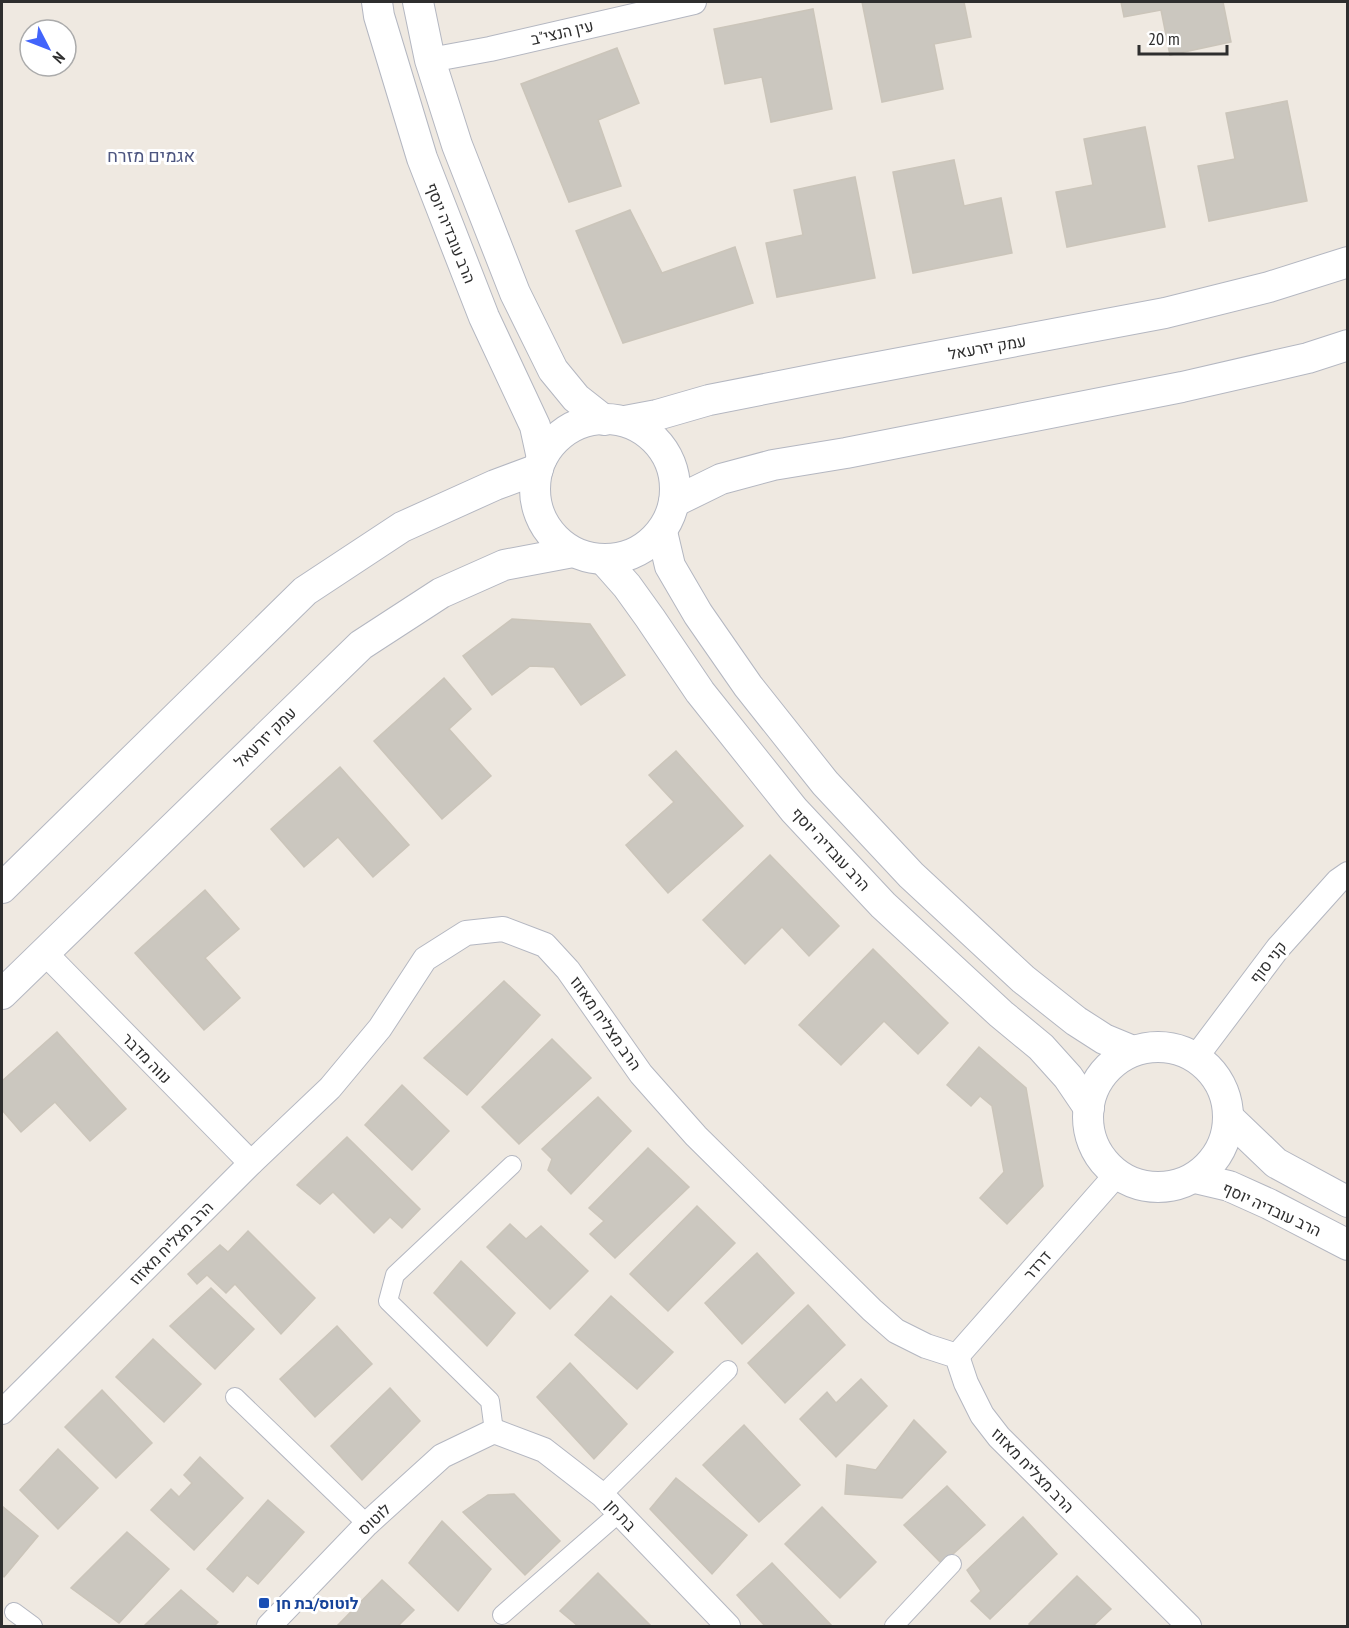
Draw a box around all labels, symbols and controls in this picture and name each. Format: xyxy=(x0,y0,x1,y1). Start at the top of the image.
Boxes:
street label: עין הנצי"ב xyxy=(529,15,595,49)
north arrow xyxy=(18,18,78,78)
scale bar xyxy=(1139,18,1228,56)
text: 20 m xyxy=(1148,27,1180,50)
text: N xyxy=(49,48,69,68)
district label: אגמים מזרח xyxy=(107,144,195,167)
street label: הרב עובדיה יוסף xyxy=(422,180,480,286)
street label: עמק יזרעאל xyxy=(946,330,1028,364)
street label: עמק יזרעאל xyxy=(230,702,300,772)
street label: הרב עובדיה יוסף xyxy=(787,803,875,895)
street label: קני סוף xyxy=(1245,937,1291,987)
street label: הרב מצליח מאזוז xyxy=(566,972,646,1074)
street label: נווה מדבר xyxy=(118,1028,176,1088)
street label: הרב עובדיה יוסף xyxy=(1219,1177,1325,1241)
street label: הרב מצליח מאזוז xyxy=(125,1197,217,1289)
street label: דרדר xyxy=(1019,1246,1055,1284)
street label: הרב מצליח מאזוז xyxy=(987,1423,1079,1517)
street label: בת חן xyxy=(601,1495,641,1535)
street label: לוטוס xyxy=(353,1499,395,1539)
place label: לוטוס/בת חן xyxy=(276,1593,359,1613)
marker: לוטוס/בת חן xyxy=(257,1596,271,1610)

